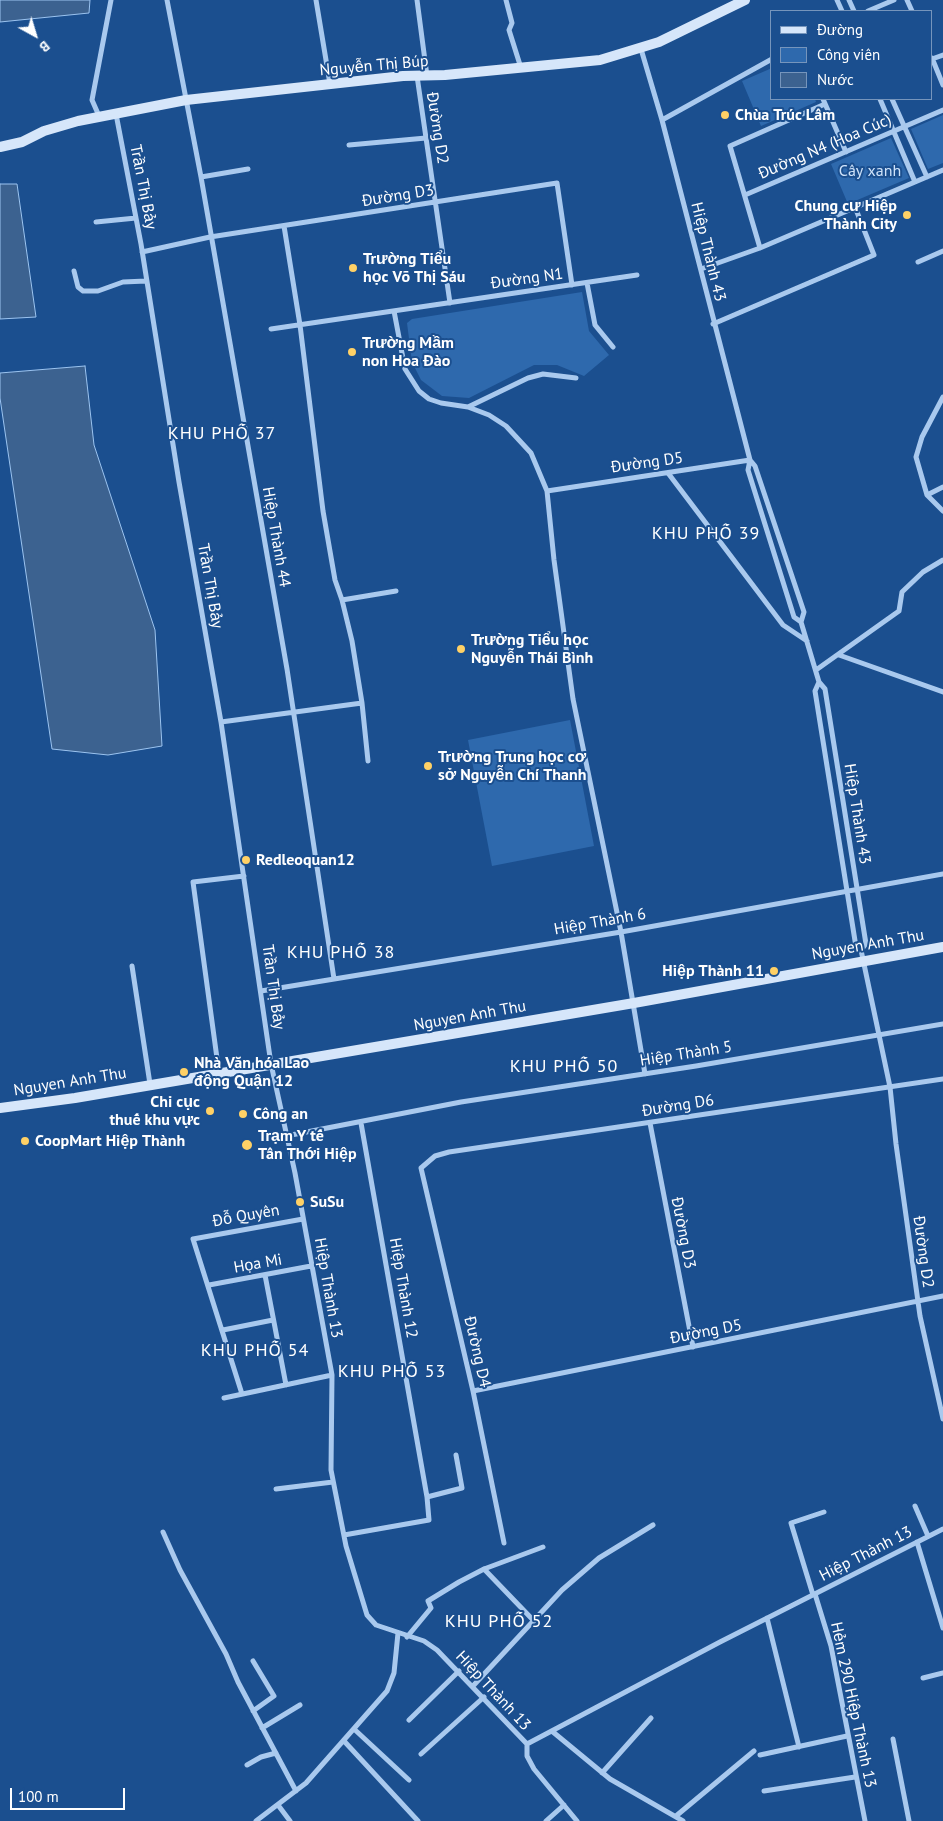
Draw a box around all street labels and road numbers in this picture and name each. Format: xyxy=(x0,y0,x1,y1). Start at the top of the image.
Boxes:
street label: Nguyễn Thị Búp xyxy=(319,52,429,80)
street label: Đường D2 xyxy=(422,91,452,165)
street label: Đường N4 (Hoa Cúc) xyxy=(756,110,894,184)
street label: Trần Thị Bảy xyxy=(125,143,161,231)
street label: Đường D3 xyxy=(361,181,435,211)
street label: Hiệp Thành 43 xyxy=(686,200,730,304)
street label: Đường N1 xyxy=(490,264,564,294)
street label: Đường D5 xyxy=(610,448,684,478)
street label: Hiệp Thành 44 xyxy=(258,485,294,589)
street label: Trần Thị Bảy xyxy=(193,542,227,630)
street label: Hiệp Thành 43 xyxy=(840,762,874,866)
street label: Hiệp Thành 6 xyxy=(553,904,647,940)
street label: Nguyen Anh Thu xyxy=(810,926,926,964)
street label: Trần Thị Bảy xyxy=(258,943,288,1031)
street label: Nguyen Anh Thu xyxy=(412,997,528,1035)
street label: Hiệp Thành 5 xyxy=(639,1037,733,1071)
street label: Nguyen Anh Thu xyxy=(12,1064,128,1100)
street label: Đường D6 xyxy=(641,1091,715,1121)
street label: Đường D3 xyxy=(667,1196,699,1270)
street label: Đỗ Quyên xyxy=(211,1201,281,1231)
street label: Đường D2 xyxy=(908,1215,938,1289)
street label: Hiệp Thành 13 xyxy=(310,1236,346,1340)
street label: Hiệp Thành 12 xyxy=(385,1236,421,1340)
street label: Họa Mi xyxy=(232,1250,284,1278)
street label: Đường D4 xyxy=(459,1315,495,1389)
street label: Đường D5 xyxy=(669,1316,743,1348)
street label: Hiệp Thành 13 xyxy=(816,1522,916,1586)
street label: Hẻm 290 Hiệp Thành 13 xyxy=(826,1620,880,1790)
street label: Hiệp Thành 13 xyxy=(451,1647,535,1735)

